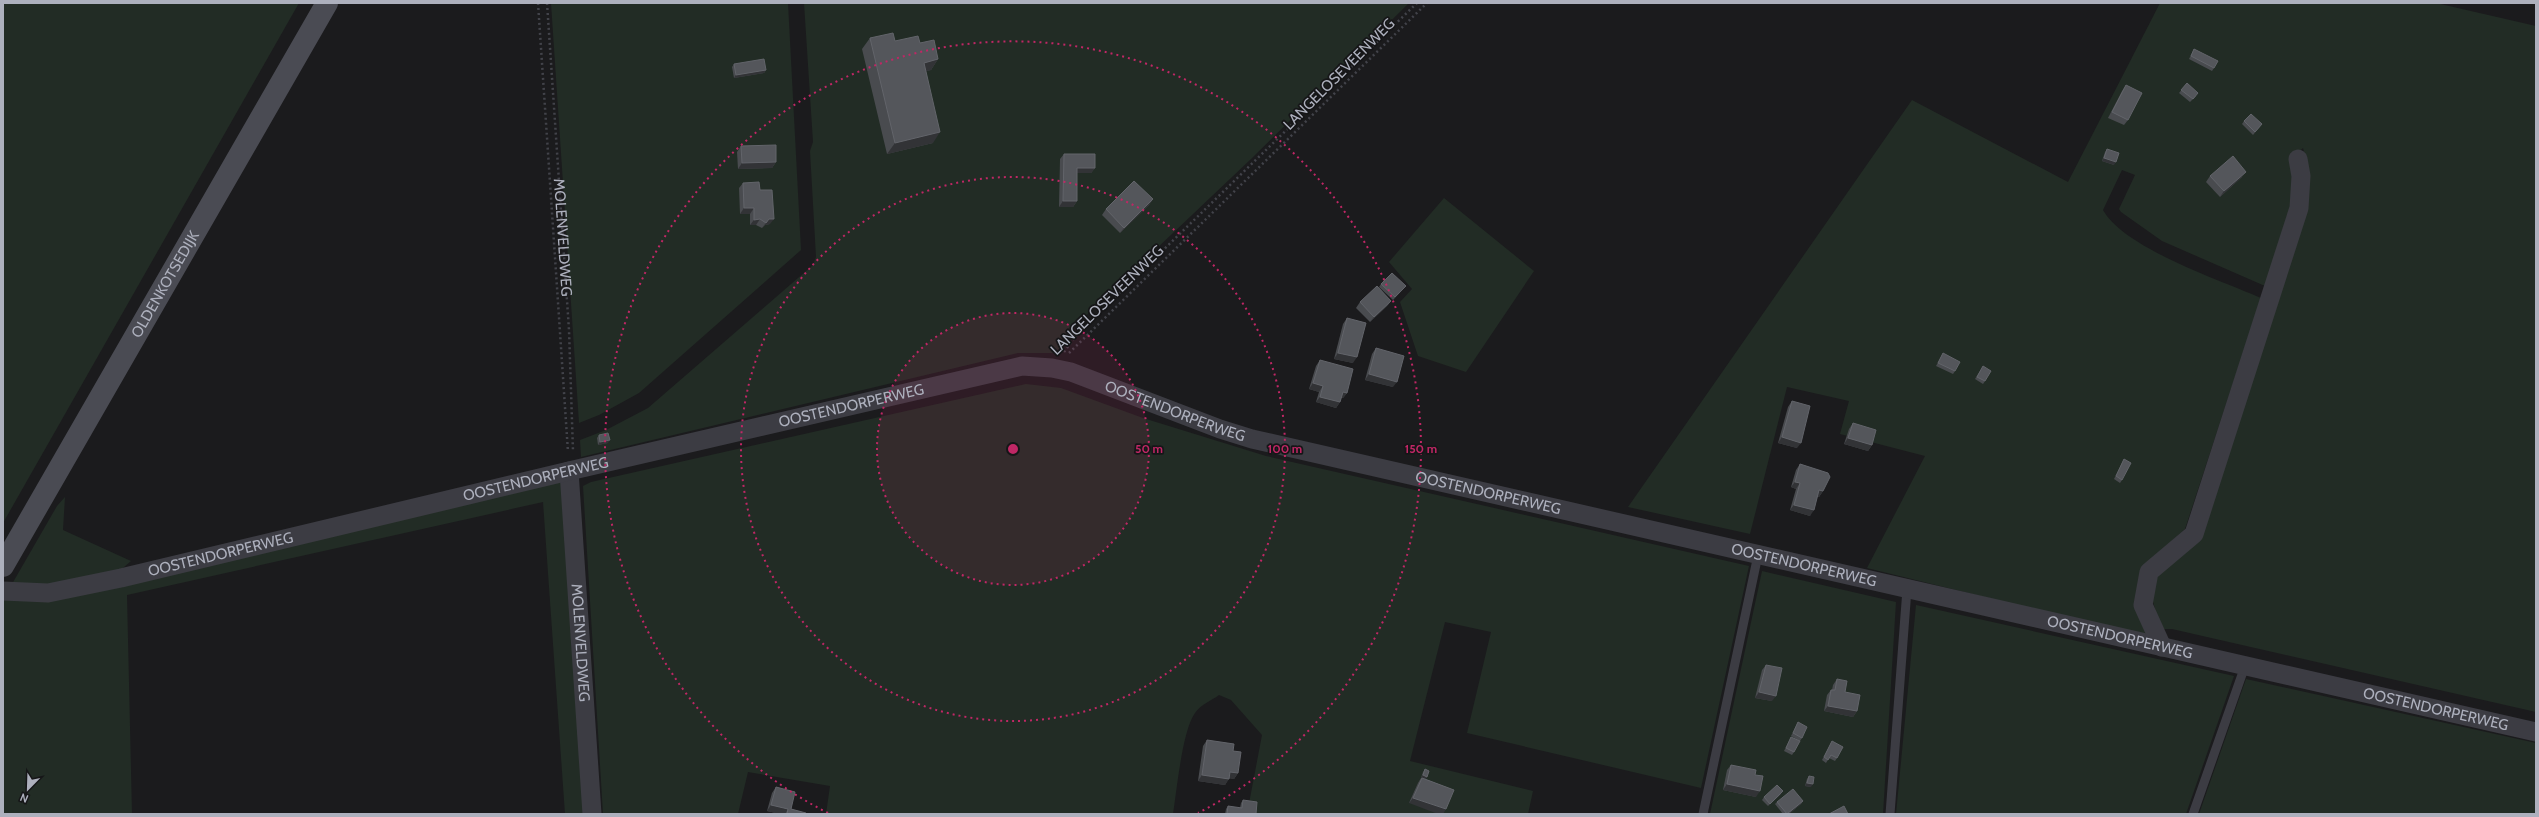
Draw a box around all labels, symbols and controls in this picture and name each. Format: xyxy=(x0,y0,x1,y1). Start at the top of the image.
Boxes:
street label: LANGELOSEVEENWEG xyxy=(1280,15,1398,133)
street label: MOLENVELDWEG xyxy=(550,178,576,297)
street label: OLDENKOTSEDIJK xyxy=(127,227,203,341)
street label: LANGELOSEVEENWEG xyxy=(1047,241,1167,359)
street label: OOSTENDORPERWEG xyxy=(1102,377,1248,445)
street label: OOSTENDORPERWEG xyxy=(777,380,926,431)
text: 50 m xyxy=(1135,441,1163,456)
text: 100 m xyxy=(1268,441,1302,456)
text: 150 m xyxy=(1405,441,1437,456)
centre of rings xyxy=(1006,442,1020,456)
street label: OOSTENDORPERWEG xyxy=(461,453,610,505)
street label: OOSTENDORPERWEG xyxy=(1414,468,1563,518)
street label: OOSTENDORPERWEG xyxy=(146,528,295,580)
street label: OOSTENDORPERWEG xyxy=(1730,540,1879,590)
street label: MOLENVELDWEG xyxy=(568,583,593,702)
street label: OOSTENDORPERWEG xyxy=(2045,612,2194,662)
street label: OOSTENDORPERWEG xyxy=(2361,684,2510,734)
north arrow xyxy=(8,769,48,809)
text: N xyxy=(18,790,30,806)

